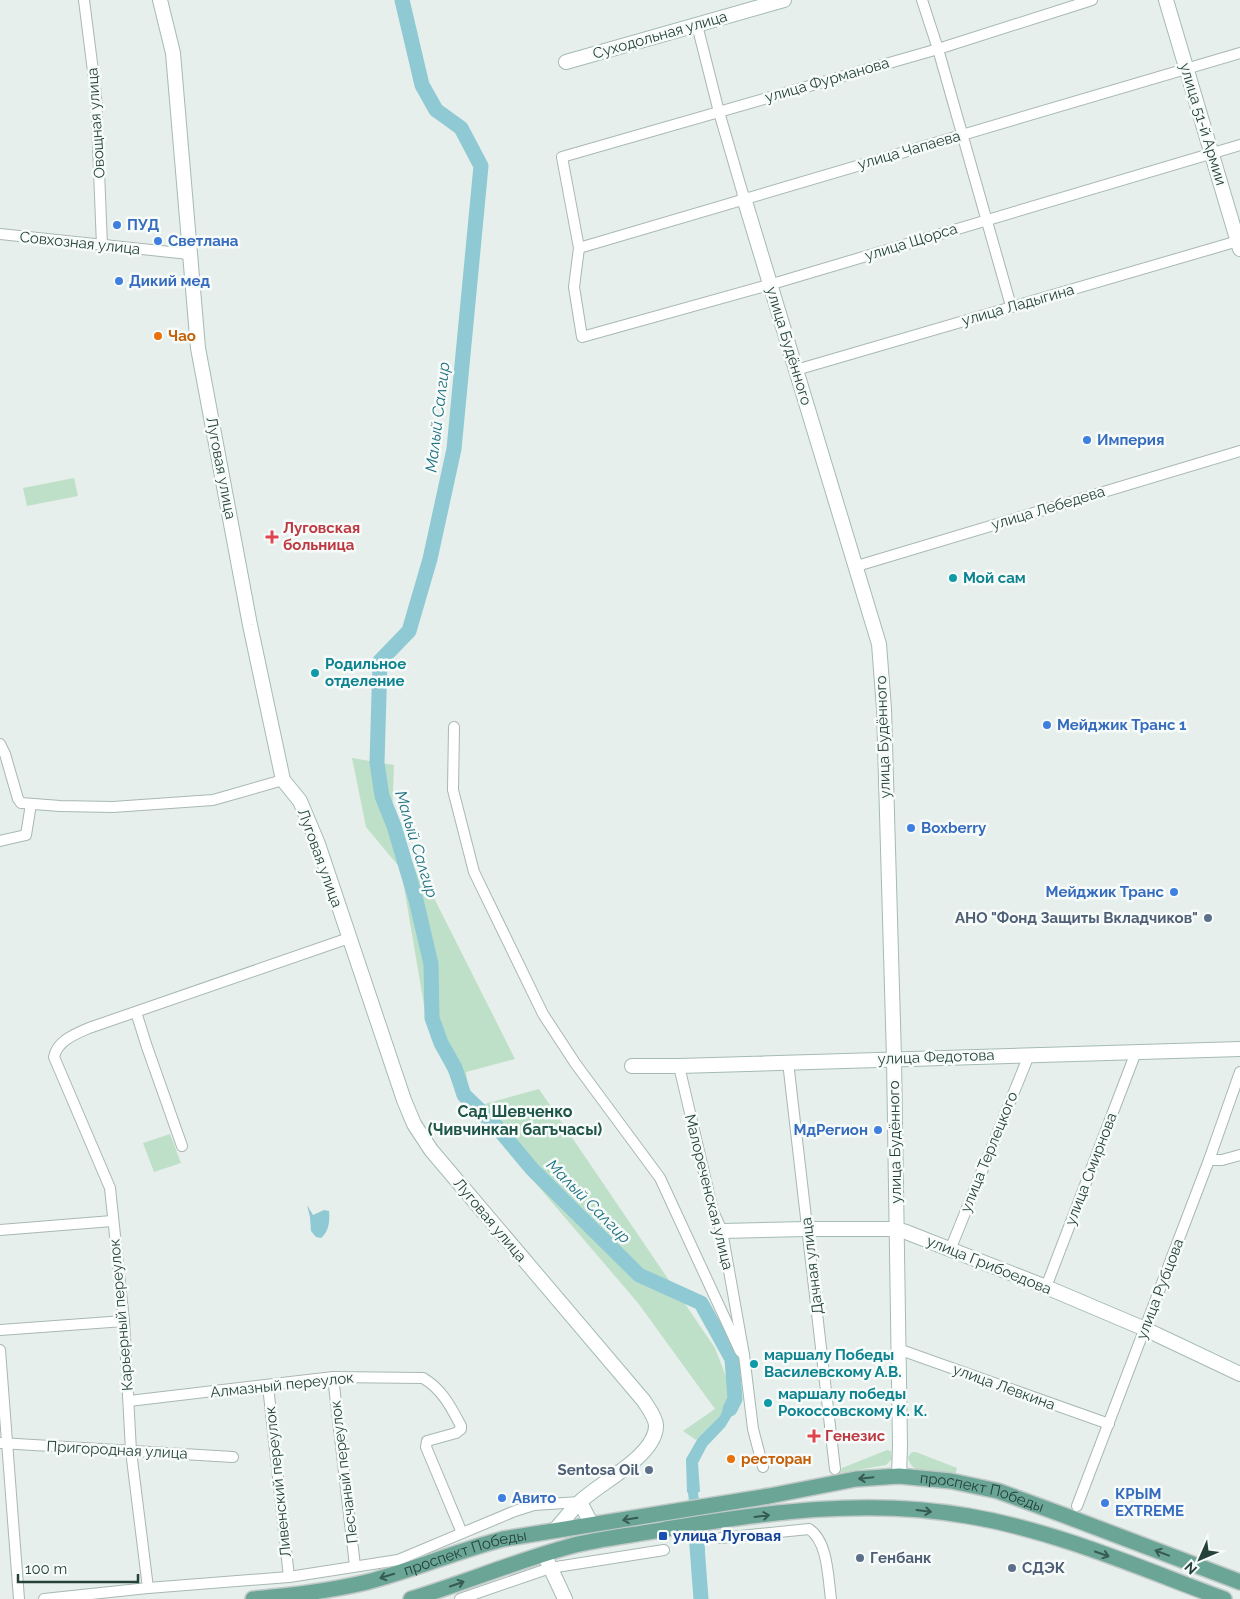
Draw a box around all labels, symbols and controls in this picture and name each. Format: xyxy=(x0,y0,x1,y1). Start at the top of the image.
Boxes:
street label: Суходольная улица xyxy=(591,7,729,63)
street label: улица Фурманова xyxy=(763,54,891,106)
street label: улица 51-й Армии xyxy=(1176,61,1230,187)
street label: Овощная улица xyxy=(83,67,109,179)
street label: улица Чапаева xyxy=(856,127,962,173)
place label: ПУД xyxy=(127,216,159,234)
marker: ПУД xyxy=(111,219,123,231)
street label: улица Щорса xyxy=(863,219,959,265)
street label: Совхозная улица xyxy=(19,228,141,258)
place label: Светлана xyxy=(168,232,239,250)
marker: Светлана xyxy=(152,235,164,247)
place label: Дикий мед xyxy=(129,272,211,290)
marker: Дикий мед xyxy=(113,275,125,287)
street label: улица Ладыгина xyxy=(960,280,1076,330)
street label: улица Будённого xyxy=(762,285,816,408)
place label: Чао xyxy=(168,327,196,345)
marker: Чао xyxy=(152,330,164,342)
water label: Малый Салгир xyxy=(421,361,454,473)
street label: Луговая улица xyxy=(202,415,240,521)
place label: Империя xyxy=(1097,431,1164,449)
marker: Империя xyxy=(1081,434,1093,446)
street label: улица Лебедева xyxy=(989,482,1107,534)
place label: Луговская больница xyxy=(283,519,360,554)
marker: Луговская больница xyxy=(265,530,279,544)
place label: Мой сам xyxy=(963,569,1026,587)
marker: Мой сам xyxy=(947,572,959,584)
place label: Родильное отделение xyxy=(325,655,406,690)
marker: Родильное отделение xyxy=(309,667,321,679)
street label: улица Будённого xyxy=(872,675,894,799)
place label: Мейджик Транс 1 xyxy=(1057,716,1187,734)
marker: Мейджик Транс 1 xyxy=(1041,719,1053,731)
water label: Малый Салгир xyxy=(391,788,442,900)
street label: Луговая улица xyxy=(294,806,346,910)
place label: Boxberry xyxy=(921,819,987,837)
marker: Boxberry xyxy=(905,822,917,834)
place label: Мейджик Транс xyxy=(1046,883,1165,901)
marker: Мейджик Транс xyxy=(1168,886,1180,898)
place label: АНО "Фонд Защиты Вкладчиков" xyxy=(955,909,1198,927)
marker: АНО "Фонд Защиты Вкладчиков" xyxy=(1202,912,1214,924)
street label: улица Федотова xyxy=(877,1046,995,1068)
street label: улица Будённого xyxy=(885,1080,905,1204)
street label: улица Терлецкого xyxy=(957,1089,1021,1215)
district label: Сад Шевченко (Чивчинкан багъчасы) xyxy=(428,1102,602,1139)
street label: улица Смирнова xyxy=(1061,1110,1121,1228)
street label: Малореченская улица xyxy=(681,1112,737,1272)
place label: МдРегион xyxy=(794,1121,868,1139)
marker: МдРегион xyxy=(872,1124,884,1136)
water label: Малый Салгир xyxy=(543,1155,635,1247)
street label: Луговая улица xyxy=(450,1174,530,1266)
street label: Дачная улица xyxy=(797,1216,827,1316)
street label: улица Грибоедова xyxy=(924,1232,1054,1298)
street label: улица Рубцова xyxy=(1132,1236,1188,1342)
street label: Карьерный переулок xyxy=(105,1238,137,1392)
place label: маршалу Победы Василевскому А.В. xyxy=(764,1346,902,1381)
marker: маршалу Победы Василевскому А.В. xyxy=(748,1358,760,1370)
street label: улица Левкина xyxy=(950,1360,1058,1414)
street label: Алмазный переулок xyxy=(209,1368,355,1402)
place label: маршалу победы Рокоссовскому К. К. xyxy=(778,1385,927,1420)
marker: маршалу победы Рокоссовскому К. К. xyxy=(762,1397,774,1409)
street label: Песчаный переулок xyxy=(326,1399,362,1544)
street label: Ливенский переулок xyxy=(261,1405,295,1558)
place label: Генезис xyxy=(825,1427,886,1445)
marker: Генезис xyxy=(807,1429,821,1443)
street label: Пригородная улица xyxy=(46,1437,188,1463)
place label: ресторан xyxy=(741,1450,812,1468)
marker: ресторан xyxy=(725,1453,737,1465)
place label: Sentosa Oil xyxy=(558,1461,639,1479)
marker: Sentosa Oil xyxy=(643,1464,655,1476)
street label: проспект Победы xyxy=(919,1469,1046,1516)
one-way arrow xyxy=(858,1473,874,1483)
place label: КРЫМ EXTREME xyxy=(1115,1485,1184,1520)
place label: Авито xyxy=(512,1489,556,1507)
marker: Авито xyxy=(496,1492,508,1504)
marker: КРЫМ EXTREME xyxy=(1099,1497,1111,1509)
one-way arrow xyxy=(915,1506,931,1516)
one-way arrow xyxy=(753,1510,769,1520)
one-way arrow xyxy=(622,1515,638,1524)
street label: проспект Победы xyxy=(401,1526,528,1579)
place label: улица Луговая xyxy=(673,1527,781,1545)
marker: улица Луговая xyxy=(657,1530,669,1542)
north arrow xyxy=(1175,1534,1225,1584)
one-way arrow xyxy=(1155,1547,1170,1557)
place label: Генбанк xyxy=(870,1549,932,1567)
one-way arrow xyxy=(1094,1550,1110,1559)
scale bar xyxy=(18,1552,138,1584)
marker: Генбанк xyxy=(854,1552,866,1564)
place label: СДЭК xyxy=(1022,1559,1066,1577)
text: N xyxy=(1181,1559,1200,1578)
text: 100 m xyxy=(25,1560,67,1578)
marker: СДЭК xyxy=(1006,1562,1018,1574)
one-way arrow xyxy=(380,1571,396,1581)
one-way arrow xyxy=(449,1579,464,1588)

